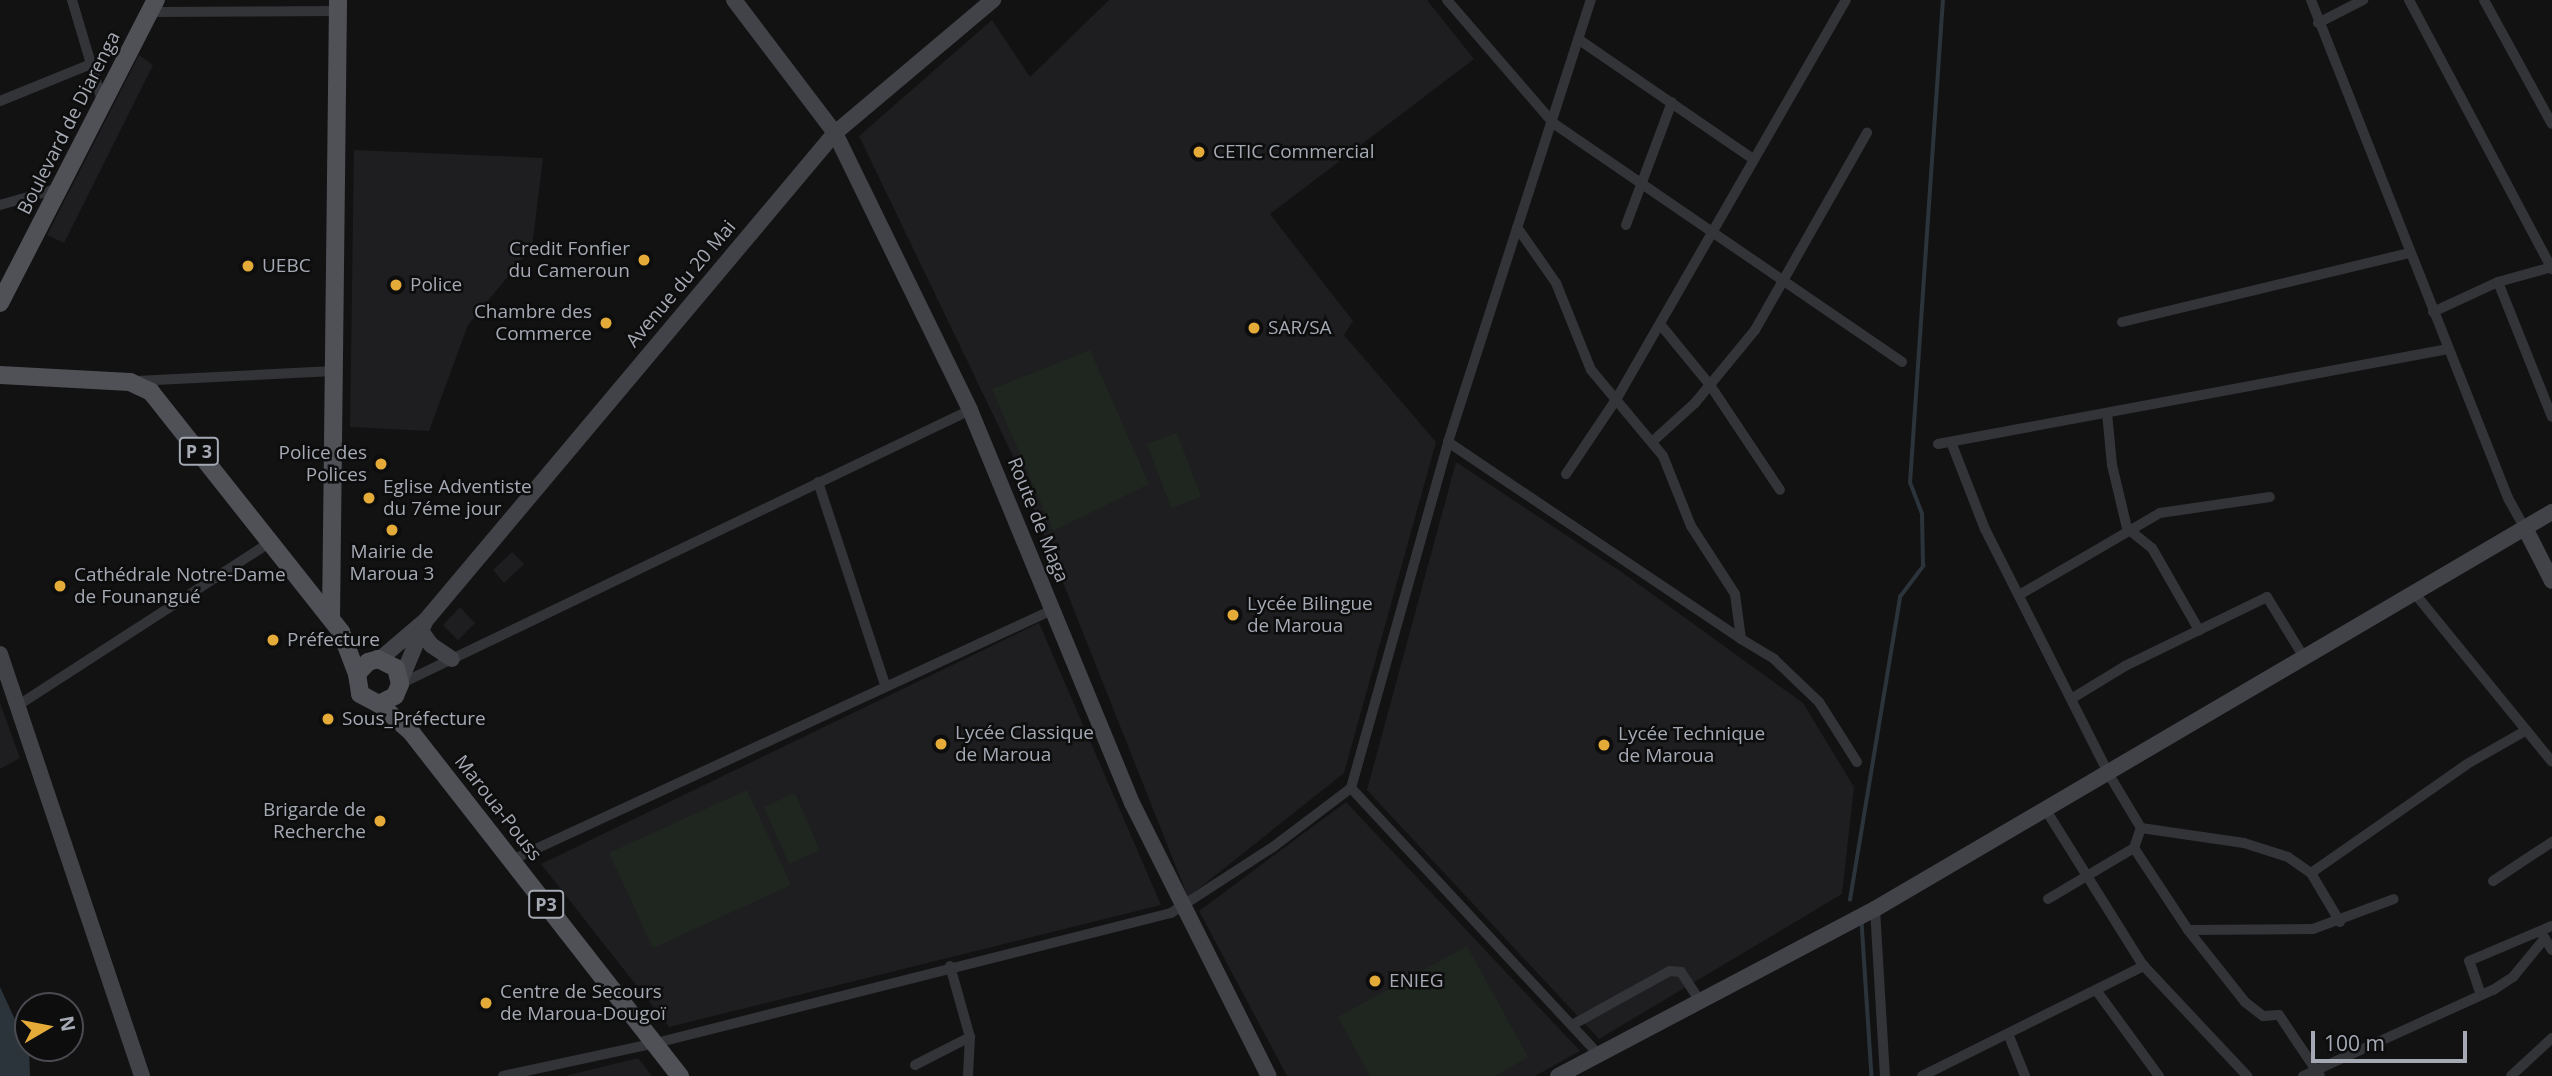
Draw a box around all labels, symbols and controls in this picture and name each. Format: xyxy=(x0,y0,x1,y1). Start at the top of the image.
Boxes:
street label: Boulevard de Diarenga xyxy=(13,28,125,218)
place label: CETIC Commercial xyxy=(1213,141,1374,163)
marker: CETIC Commercial xyxy=(1191,144,1207,160)
street label: Avenue du 20 Mai xyxy=(621,216,741,352)
place label: Credit Fonfier du Cameroun xyxy=(509,238,630,282)
marker: Credit Fonfier du Cameroun xyxy=(636,252,652,268)
place label: UEBC xyxy=(262,255,311,277)
marker: UEBC xyxy=(240,258,256,274)
place label: Police xyxy=(410,274,462,296)
marker: Police xyxy=(388,277,404,293)
place label: Chambre des Commerce xyxy=(474,301,592,345)
marker: Chambre des Commerce xyxy=(598,315,614,331)
place label: SAR/SA xyxy=(1268,317,1332,339)
marker: SAR/SA xyxy=(1246,320,1262,336)
road number: P 3 xyxy=(178,436,220,466)
place label: Police des Polices xyxy=(278,442,367,486)
street label: Route de Maga xyxy=(1003,454,1073,586)
marker: Police des Polices xyxy=(373,456,389,472)
place label: Eglise Adventiste du 7éme jour xyxy=(383,476,532,520)
marker: Eglise Adventiste du 7éme jour xyxy=(361,490,377,506)
marker: Mairie de Maroua 3 xyxy=(384,522,400,538)
place label: Mairie de Maroua 3 xyxy=(350,541,434,585)
place label: Cathédrale Notre-Dame de Founangué xyxy=(74,564,286,608)
marker: Cathédrale Notre-Dame de Founangué xyxy=(52,578,68,594)
place label: Lycée Bilingue de Maroua xyxy=(1247,593,1373,637)
marker: Lycée Bilingue de Maroua xyxy=(1225,607,1241,623)
place label: Préfecture xyxy=(287,629,380,651)
marker: Préfecture xyxy=(265,632,281,648)
place label: Sous_Préfecture xyxy=(342,708,486,730)
marker: Sous_Préfecture xyxy=(320,711,336,727)
place label: Lycée Classique de Maroua xyxy=(955,722,1094,766)
place label: Lycée Technique de Maroua xyxy=(1618,723,1765,767)
marker: Lycée Classique de Maroua xyxy=(933,736,949,752)
marker: Lycée Technique de Maroua xyxy=(1596,737,1612,753)
street label: Maroua-Pouss xyxy=(450,751,546,865)
place label: Brigarde de Recherche xyxy=(263,799,366,843)
marker: Brigarde de Recherche xyxy=(372,813,388,829)
road number: P3 xyxy=(527,890,565,918)
place label: ENIEG xyxy=(1389,970,1444,992)
marker: ENIEG xyxy=(1367,973,1383,989)
place label: Centre de Secours de Maroua-Dougoï xyxy=(500,981,666,1025)
north arrow xyxy=(14,992,84,1062)
marker: Centre de Secours de Maroua-Dougoï xyxy=(478,995,494,1011)
text: N xyxy=(54,1014,82,1034)
scale bar xyxy=(2314,1016,2470,1060)
text: 100 m xyxy=(2324,1029,2385,1057)

